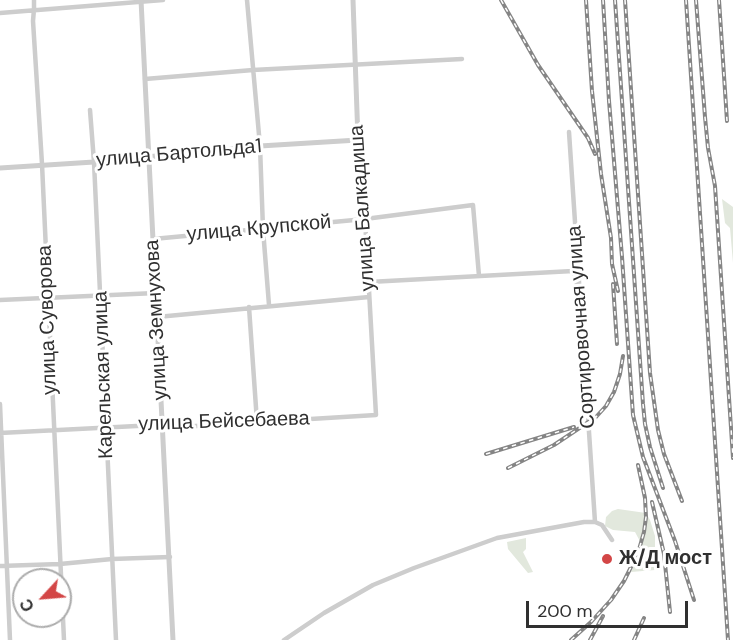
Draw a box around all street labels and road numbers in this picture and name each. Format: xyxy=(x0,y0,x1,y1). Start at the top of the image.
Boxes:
street label: улица Балкадиша xyxy=(345,124,381,292)
street label: улица Бартольда1 xyxy=(95,135,263,173)
street label: улица Крупской xyxy=(186,211,332,247)
street label: Сортировочная улица xyxy=(563,225,601,429)
street label: улица Земнухова xyxy=(141,239,173,401)
street label: улица Суворова xyxy=(33,245,63,395)
street label: Карельская улица xyxy=(89,291,119,459)
street label: улица Бейсебаева xyxy=(138,407,310,437)

